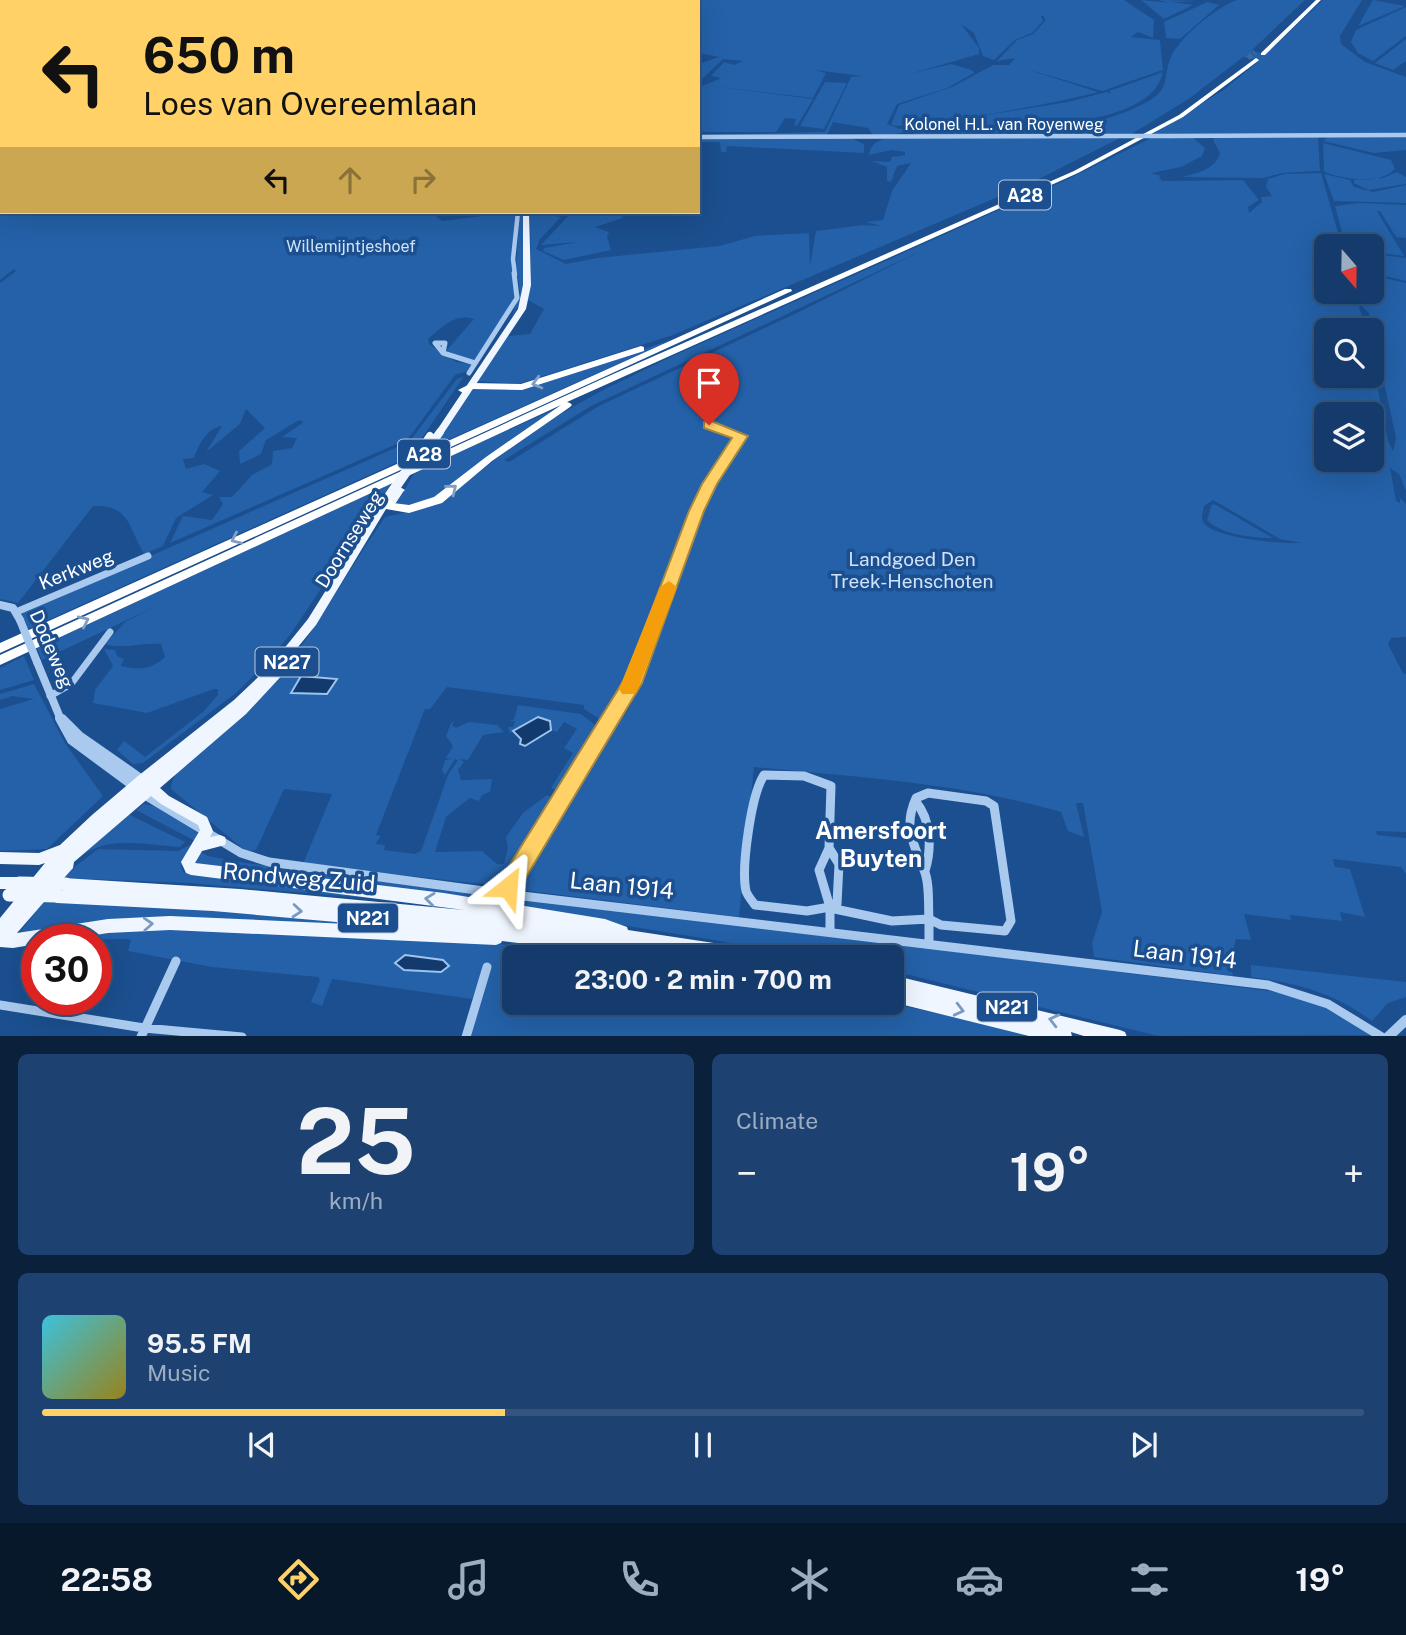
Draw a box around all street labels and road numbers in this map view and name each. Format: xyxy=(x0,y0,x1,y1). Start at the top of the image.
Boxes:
street label: Kolonel H.L. van Royenweg xyxy=(904,115,1104,134)
road number: A28 xyxy=(999,180,1051,210)
road number: A28 xyxy=(398,440,450,468)
street label: Doornseweg xyxy=(310,486,388,592)
street label: Kerkweg xyxy=(35,544,117,594)
street label: Dodeweg xyxy=(26,606,78,692)
road number: N227 xyxy=(256,648,318,676)
street label: Rondweg Zuid xyxy=(221,857,377,897)
street label: Laan 1914 xyxy=(569,866,675,904)
road number: N221 xyxy=(338,903,398,932)
street label: Laan 1914 xyxy=(1131,934,1239,974)
road number: N221 xyxy=(977,992,1037,1022)

